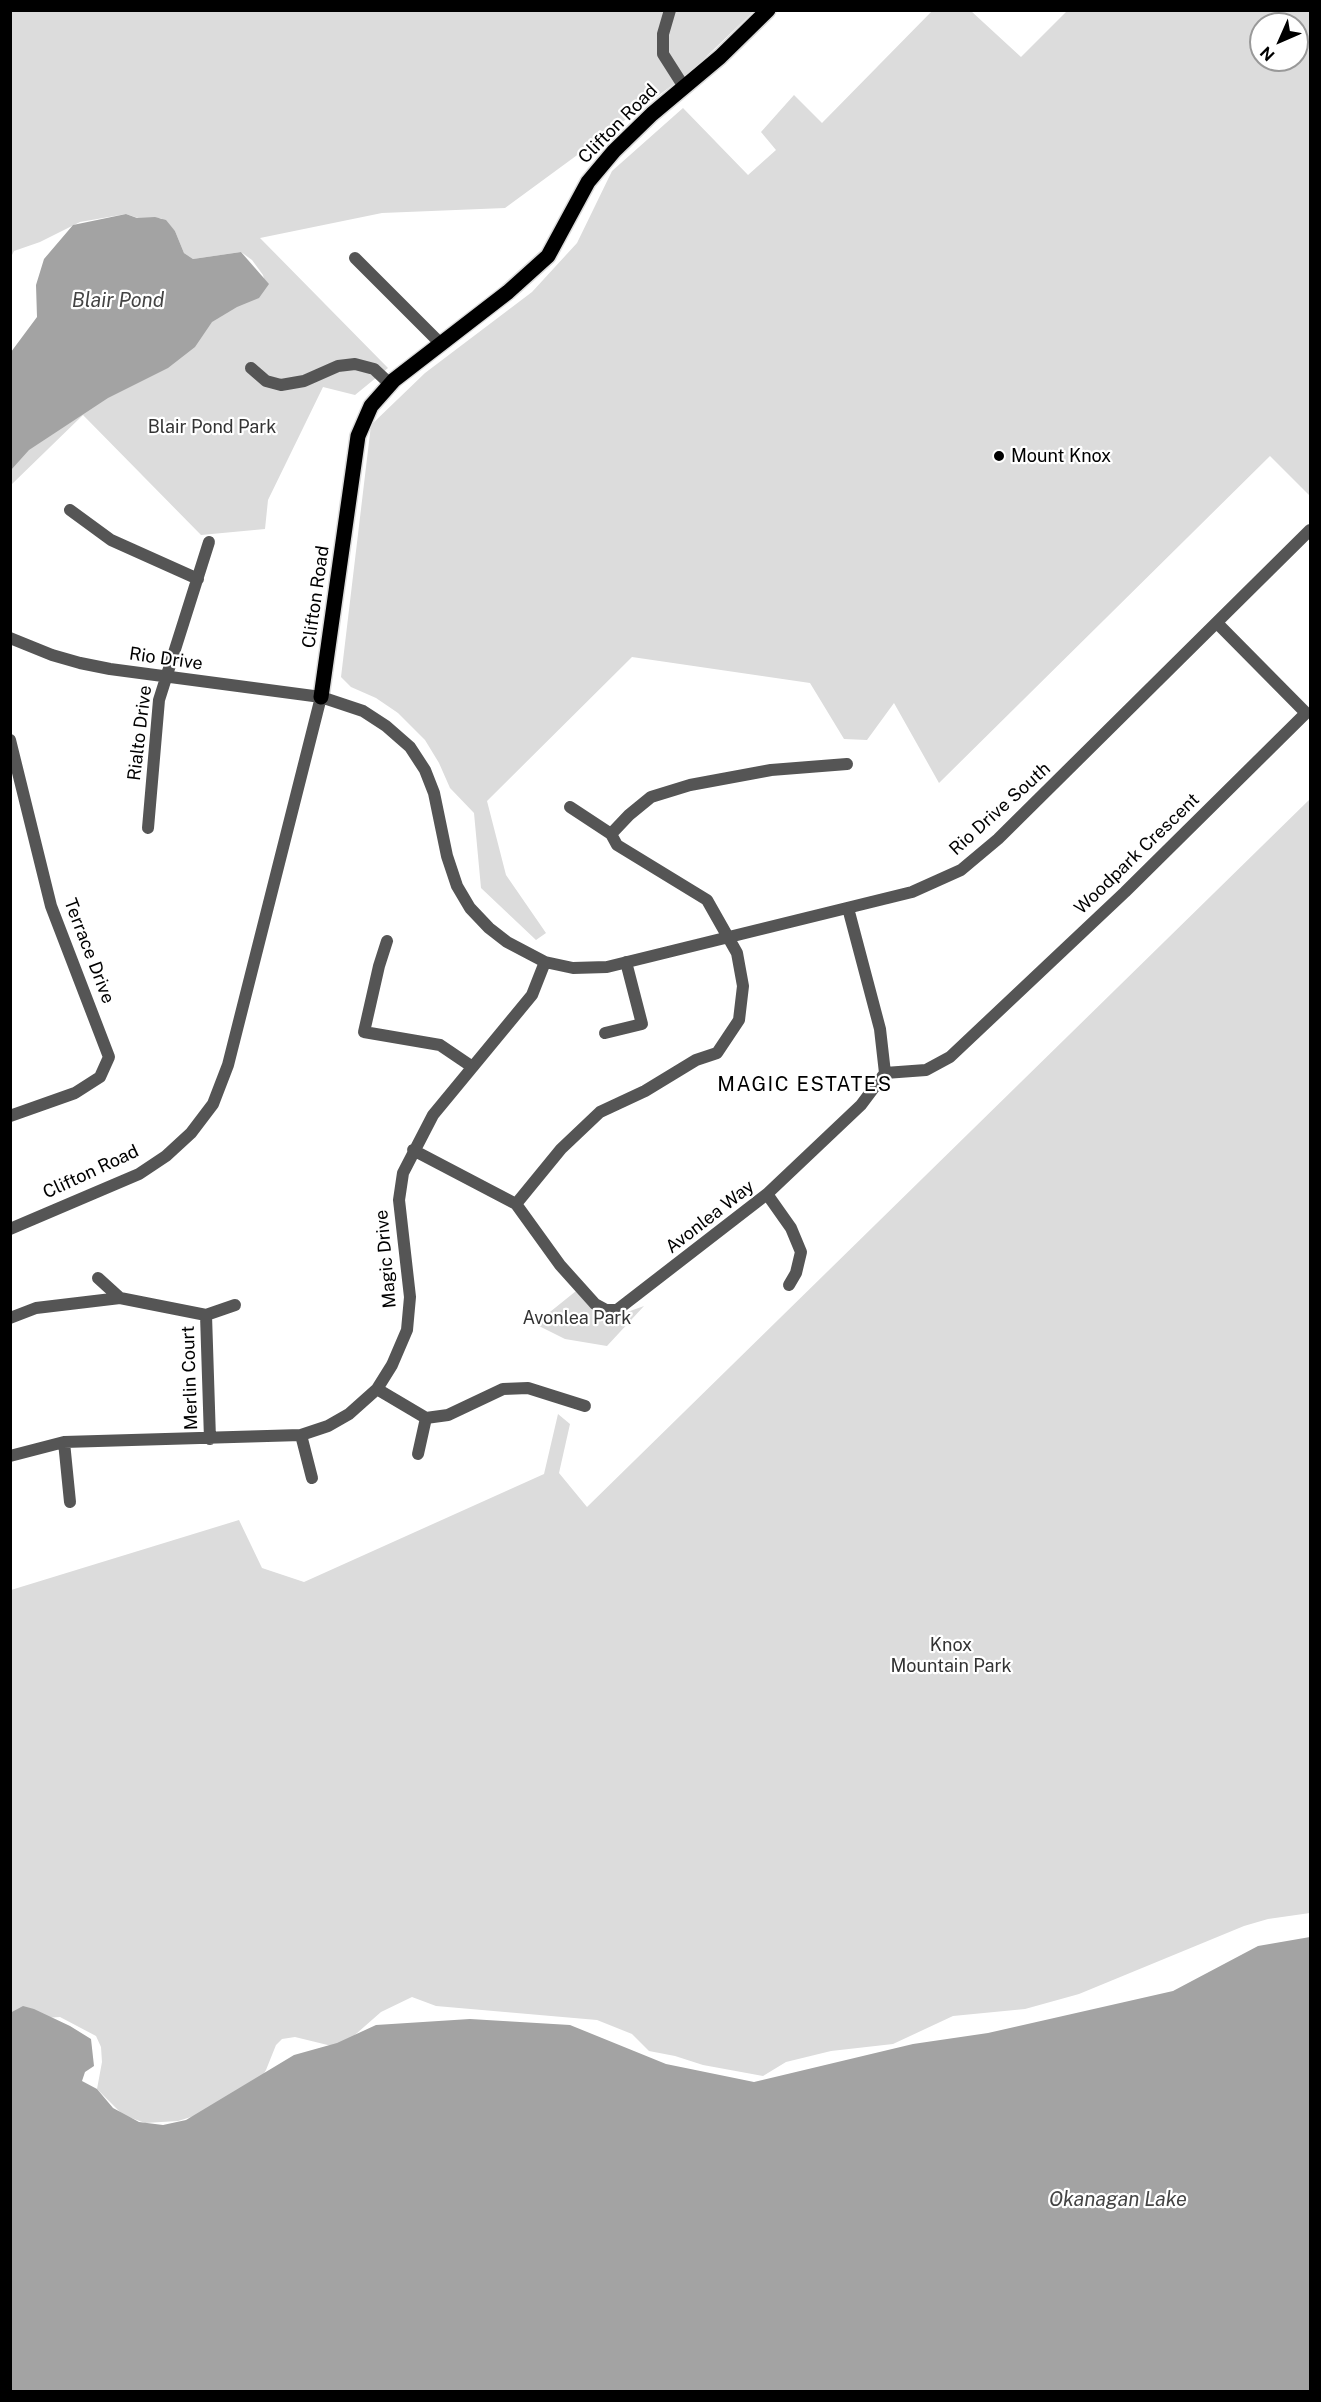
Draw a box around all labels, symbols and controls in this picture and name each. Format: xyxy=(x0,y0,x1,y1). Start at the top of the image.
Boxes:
north arrow xyxy=(1249,12,1309,72)
text: N xyxy=(1256,43,1278,65)
street label: Clifton Road xyxy=(574,80,662,168)
water label: Blair Pond xyxy=(72,289,164,313)
park label: Blair Pond Park xyxy=(148,416,276,438)
place label: Mount Knox xyxy=(1011,445,1111,467)
marker: Mount Knox xyxy=(992,449,1006,463)
street label: Clifton Road xyxy=(298,544,334,650)
street label: Rio Drive xyxy=(128,643,204,675)
street label: Rialto Drive xyxy=(123,684,157,782)
street label: Rio Drive South xyxy=(945,758,1055,860)
street label: Woodpark Crescent xyxy=(1070,789,1204,919)
street label: Terrace Drive xyxy=(59,895,119,1007)
district label: MAGIC ESTATES xyxy=(717,1073,893,1097)
street label: Clifton Road xyxy=(40,1140,142,1204)
street label: Avonlea Way xyxy=(661,1176,759,1258)
street label: Magic Drive xyxy=(371,1209,401,1309)
park label: Avonlea Park xyxy=(523,1307,631,1329)
street label: Merlin Court xyxy=(177,1325,203,1431)
park label: Knox Mountain Park xyxy=(890,1634,1012,1676)
water label: Okanagan Lake xyxy=(1049,2188,1187,2212)

